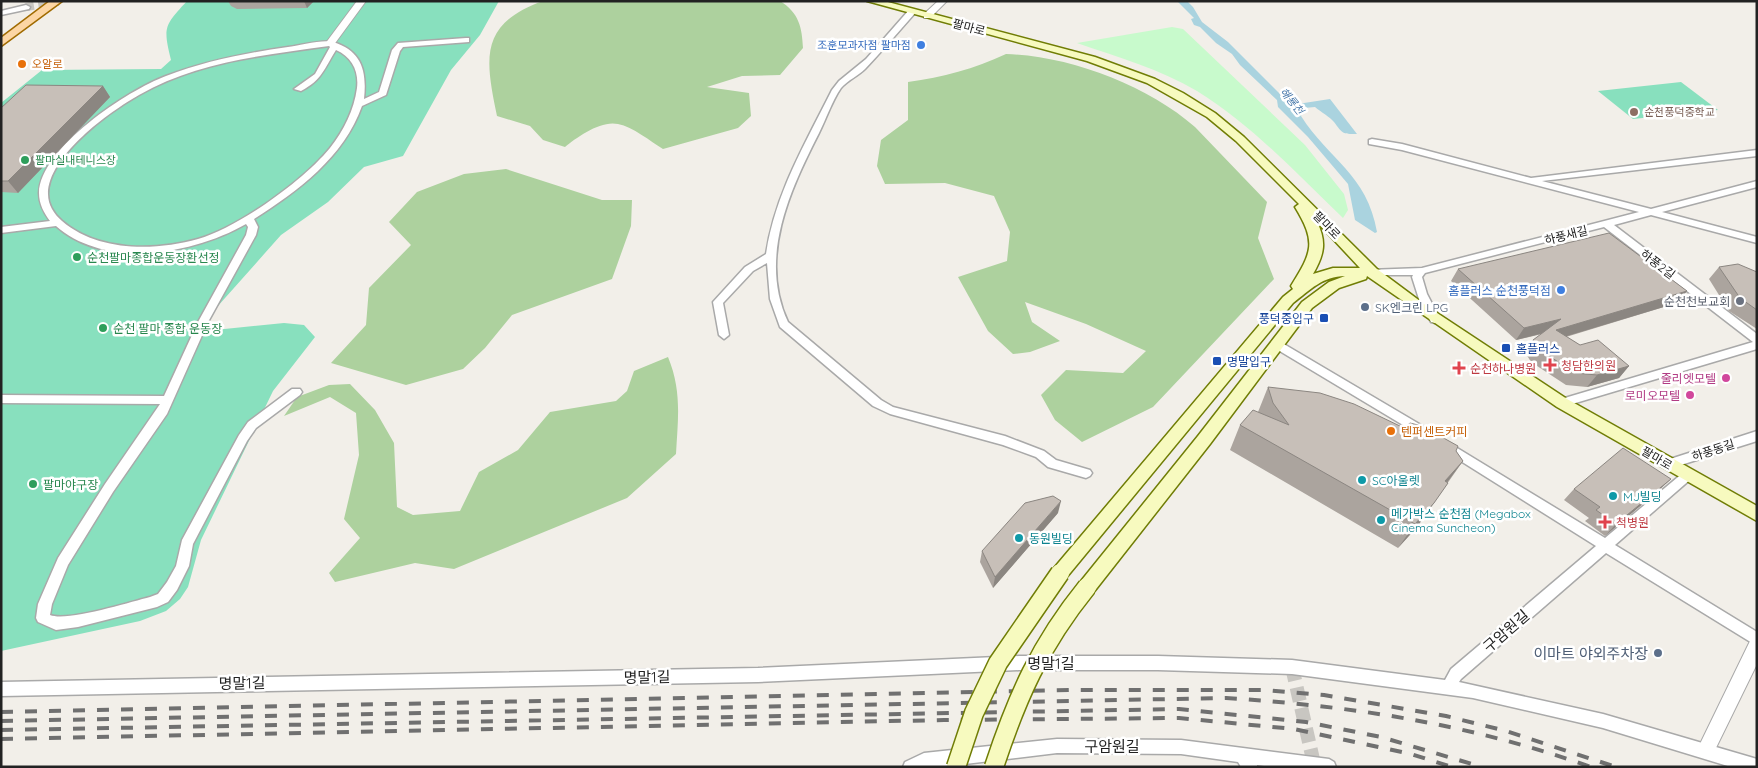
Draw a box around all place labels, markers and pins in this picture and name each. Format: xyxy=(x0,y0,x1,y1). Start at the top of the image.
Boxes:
place label: 조훈모과자점 팔마점 xyxy=(817,38,911,52)
marker: 조훈모과자점 팔마점 xyxy=(915,39,927,51)
place label: 오알로 xyxy=(32,57,62,71)
marker: 오알로 xyxy=(16,58,28,70)
place label: 순천풍덕중학교 xyxy=(1644,105,1715,119)
marker: 순천풍덕중학교 xyxy=(1628,106,1640,118)
place label: 팔마실내테니스장 xyxy=(35,153,116,167)
marker: 팔마실내테니스장 xyxy=(19,154,31,166)
place label: 순천팔마종합운동장환선정 xyxy=(87,250,219,265)
marker: 순천팔마종합운동장환선정 xyxy=(71,251,83,263)
place label: 홈플러스 순천풍덕점 xyxy=(1448,283,1551,298)
marker: 홈플러스 순천풍덕점 xyxy=(1555,284,1567,296)
place label: 순천천보교회 xyxy=(1664,294,1730,309)
marker: 순천천보교회 xyxy=(1734,295,1746,307)
place label: SK엔크린 LPG xyxy=(1375,300,1448,315)
marker: SK엔크린 LPG xyxy=(1359,301,1371,313)
place label: 풍덕중입구 xyxy=(1259,311,1314,326)
marker: 풍덕중입구 xyxy=(1318,312,1330,324)
place label: 순천 팔마 종합 운동장 xyxy=(113,321,222,336)
marker: 순천 팔마 종합 운동장 xyxy=(97,322,109,334)
place label: 홈플러스 xyxy=(1516,341,1560,356)
marker: 홈플러스 xyxy=(1500,342,1512,354)
place label: 명말입구 xyxy=(1227,354,1271,369)
marker: 명말입구 xyxy=(1211,355,1223,367)
marker: 청담한의원 xyxy=(1543,358,1557,372)
place label: 청담한의원 xyxy=(1561,358,1616,373)
marker: 순천하나병원 xyxy=(1452,361,1466,375)
place label: 순천하나병원 xyxy=(1470,361,1536,376)
place label: 줄리엣모텔 xyxy=(1661,371,1716,386)
marker: 줄리엣모텔 xyxy=(1720,372,1732,384)
place label: 로미오모텔 xyxy=(1625,388,1680,403)
marker: 로미오모텔 xyxy=(1684,389,1696,401)
place label: 텐퍼센트커피 xyxy=(1401,424,1467,439)
marker: 텐퍼센트커피 xyxy=(1385,425,1397,437)
place label: SC아울렛 xyxy=(1372,473,1420,488)
marker: SC아울렛 xyxy=(1356,474,1368,486)
place label: 팔마야구장 xyxy=(43,477,98,492)
marker: 팔마야구장 xyxy=(27,478,39,490)
place label: MJ빌딩 xyxy=(1623,489,1662,504)
marker: MJ빌딩 xyxy=(1607,490,1619,502)
place label: 메가박스 순천점 (Megabox Cinema Suncheon) xyxy=(1391,506,1531,535)
marker: 메가박스 순천점 (Megabox Cinema Suncheon) xyxy=(1375,514,1387,526)
marker: 척병원 xyxy=(1598,515,1612,529)
place label: 척병원 xyxy=(1616,515,1649,530)
place label: 동원빌딩 xyxy=(1029,531,1073,546)
marker: 동원빌딩 xyxy=(1013,532,1025,544)
place label: 이마트 야외주차장 xyxy=(1534,644,1648,663)
marker: 이마트 야외주차장 xyxy=(1652,647,1664,659)

